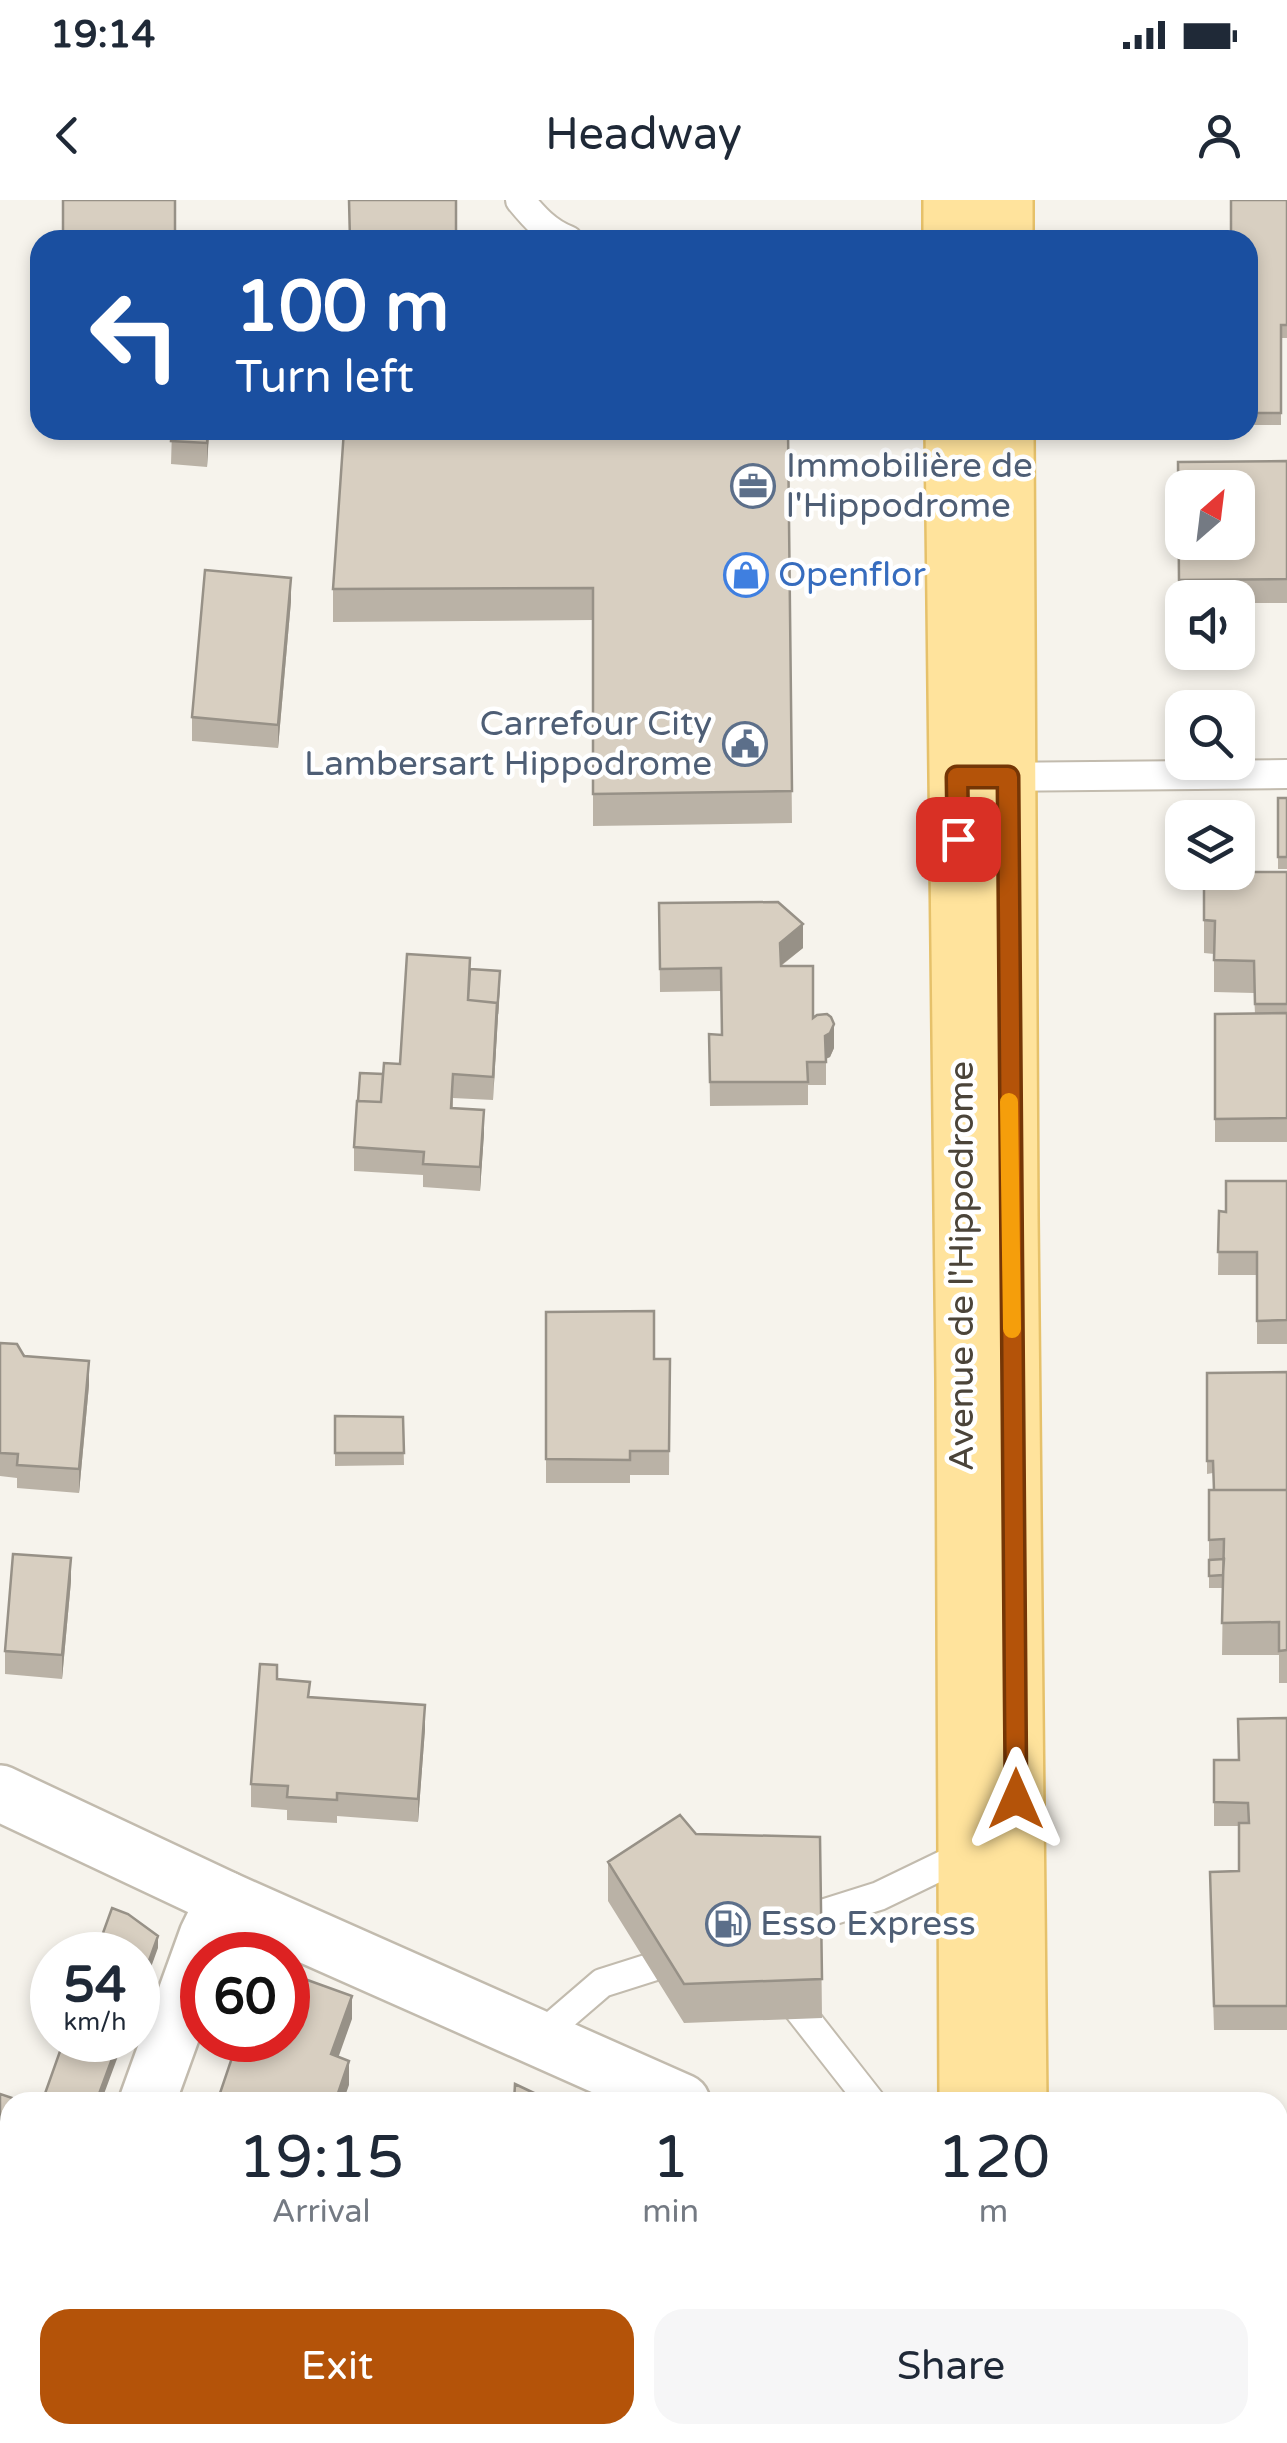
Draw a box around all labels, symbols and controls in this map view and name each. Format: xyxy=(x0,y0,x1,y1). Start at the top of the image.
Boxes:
text: 19:14 xyxy=(50,12,155,58)
icon: back xyxy=(40,108,95,163)
text: Headway xyxy=(545,108,742,162)
icon: person xyxy=(1192,108,1247,163)
text: 100 m xyxy=(235,266,449,350)
icon: left xyxy=(70,270,200,400)
text: Turn left xyxy=(235,351,414,405)
place label: Immobilière de l'Hippodrome xyxy=(786,445,1033,527)
office icon: Immobilière de l'Hippodrome xyxy=(730,463,776,509)
north arrow xyxy=(1165,470,1255,560)
map controls xyxy=(1165,470,1255,890)
shop icon: Openflor xyxy=(723,552,769,598)
place label: Openflor xyxy=(778,554,926,596)
button: sound xyxy=(1165,580,1255,670)
button: search xyxy=(1165,690,1255,780)
place label: Carrefour City Lambersart Hippodrome xyxy=(304,703,712,785)
public building icon: Carrefour City Lambersart Hippodrome xyxy=(722,721,768,767)
pin xyxy=(916,797,1001,882)
button: layers xyxy=(1165,800,1255,890)
icon: arrive xyxy=(931,812,986,867)
street label: Avenue de l'Hippodrome xyxy=(941,1061,983,1471)
position arrow xyxy=(964,1747,1068,1851)
fuel station icon: Esso Express xyxy=(705,1901,751,1947)
place label: Esso Express xyxy=(760,1903,976,1945)
speed limit sign: 60 xyxy=(180,1932,310,2062)
text: 54 xyxy=(64,1955,126,2015)
text: km/h xyxy=(64,2007,126,2037)
text: 19:15 xyxy=(238,2122,404,2194)
text: 1 xyxy=(652,2122,689,2194)
text: 120 xyxy=(937,2122,1050,2194)
text: Arrival xyxy=(272,2193,371,2231)
text: min xyxy=(642,2193,699,2231)
text: m xyxy=(979,2193,1008,2231)
button: Exit xyxy=(40,2309,634,2424)
button: Share xyxy=(654,2309,1248,2424)

